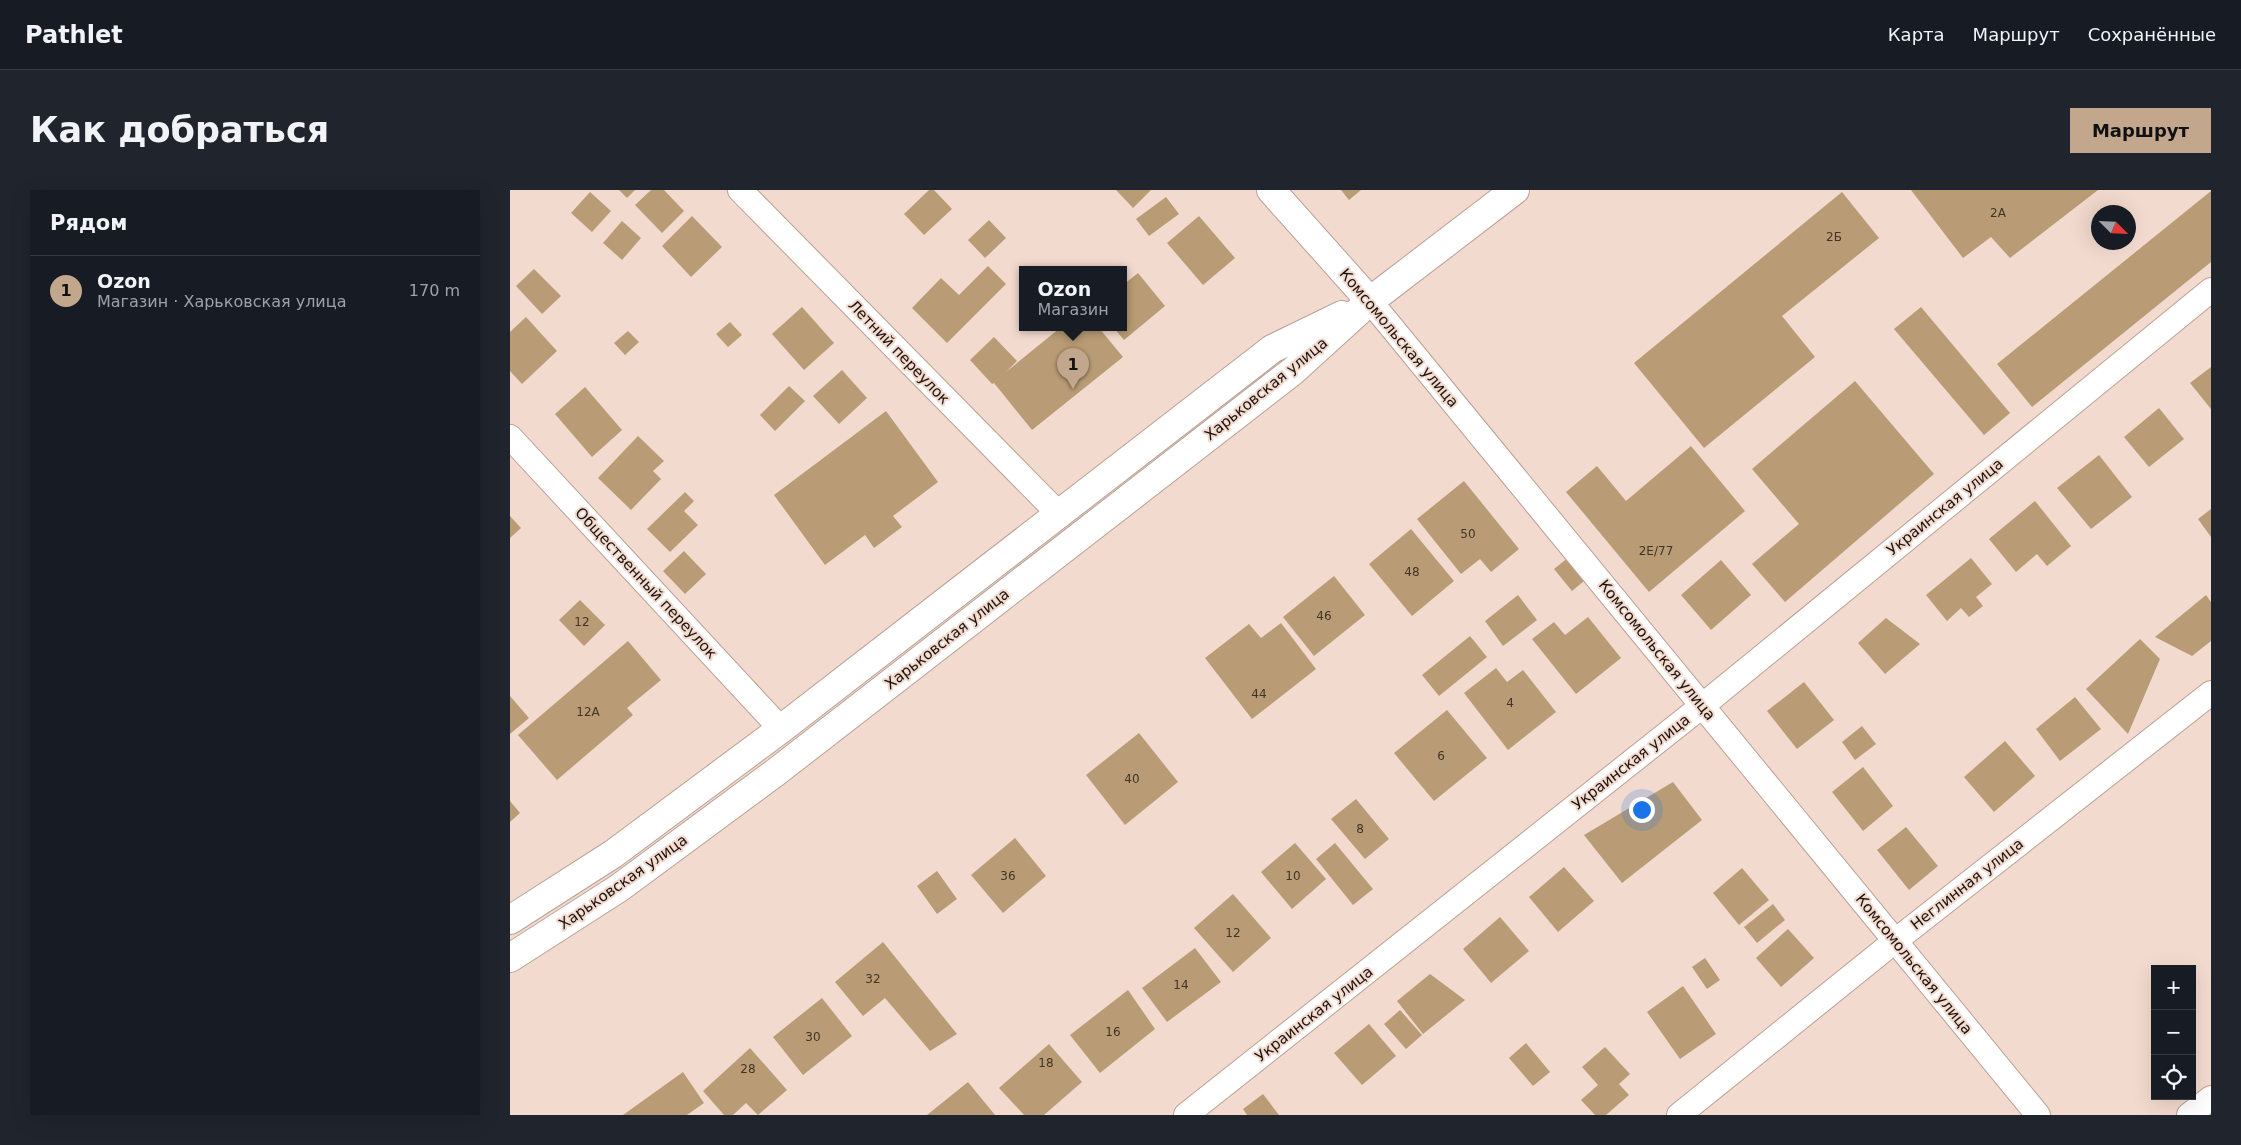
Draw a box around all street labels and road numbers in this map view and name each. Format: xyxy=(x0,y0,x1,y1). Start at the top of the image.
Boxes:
street label: Комсомольская улица xyxy=(1336,265,1462,411)
street label: Летний переулок xyxy=(845,296,953,408)
street label: Харьковская улица xyxy=(1201,334,1331,444)
street label: Украинская улица xyxy=(1883,455,2007,559)
street label: Общественный переулок xyxy=(571,504,721,662)
street label: Комсомольская улица xyxy=(1595,576,1719,724)
street label: Харьковская улица xyxy=(881,585,1013,693)
street label: Украинская улица xyxy=(1569,710,1693,814)
street label: Харьковская улица xyxy=(555,831,691,933)
street label: Неглинная улица xyxy=(1907,834,2027,934)
street label: Комсомольская улица xyxy=(1852,890,1976,1038)
street label: Украинская улица xyxy=(1252,962,1376,1066)

